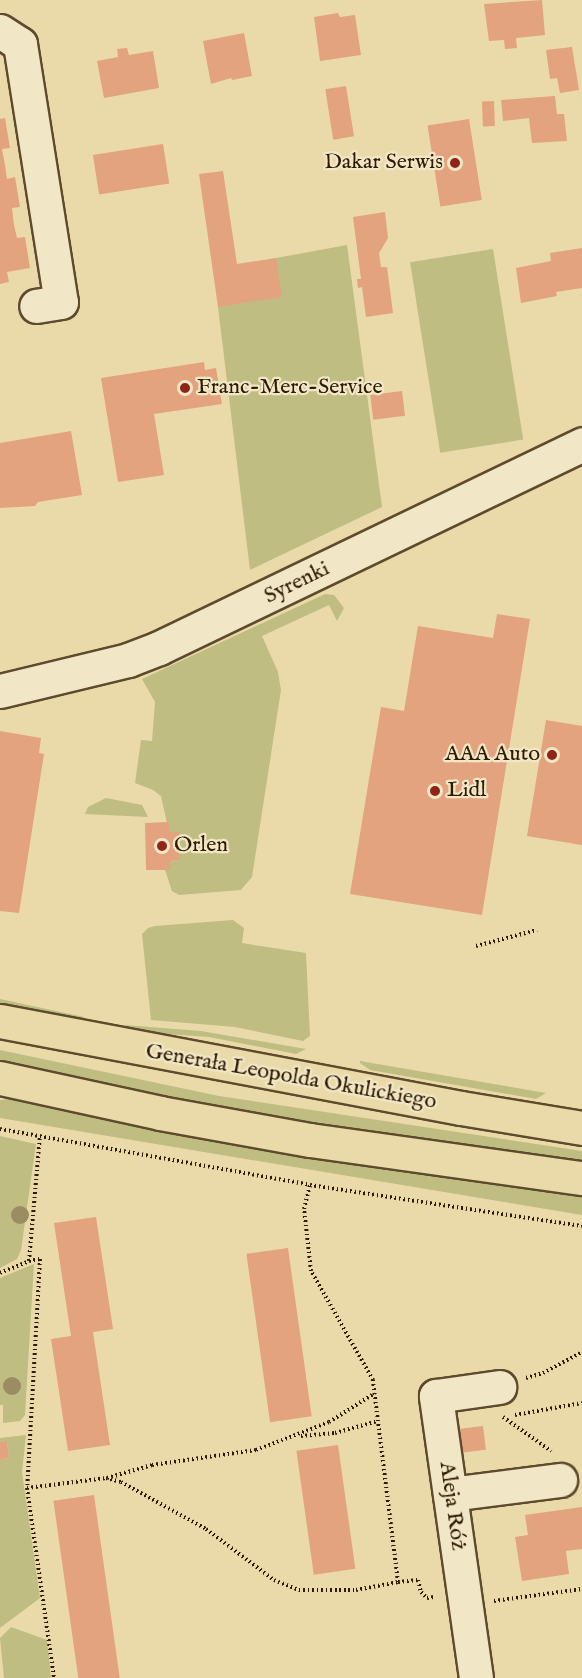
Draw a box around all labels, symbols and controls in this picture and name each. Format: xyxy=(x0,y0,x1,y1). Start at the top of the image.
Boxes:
place label: Dakar Serwis xyxy=(324,150,443,176)
marker: Dakar Serwis xyxy=(448,156,462,170)
place label: Franc-Merc-Service xyxy=(197,375,383,401)
marker: Franc-Merc-Service xyxy=(178,381,192,395)
street label: Syrenki xyxy=(260,556,334,610)
place label: AAA Auto xyxy=(445,742,540,768)
marker: AAA Auto xyxy=(545,748,559,762)
place label: Lidl xyxy=(447,778,486,804)
marker: Lidl xyxy=(428,784,442,798)
place label: Orlen xyxy=(174,833,228,859)
marker: Orlen xyxy=(155,839,169,853)
street label: Generała Leopolda Okulickiego xyxy=(144,1038,438,1116)
street label: Aleja Róż xyxy=(433,1460,471,1552)

